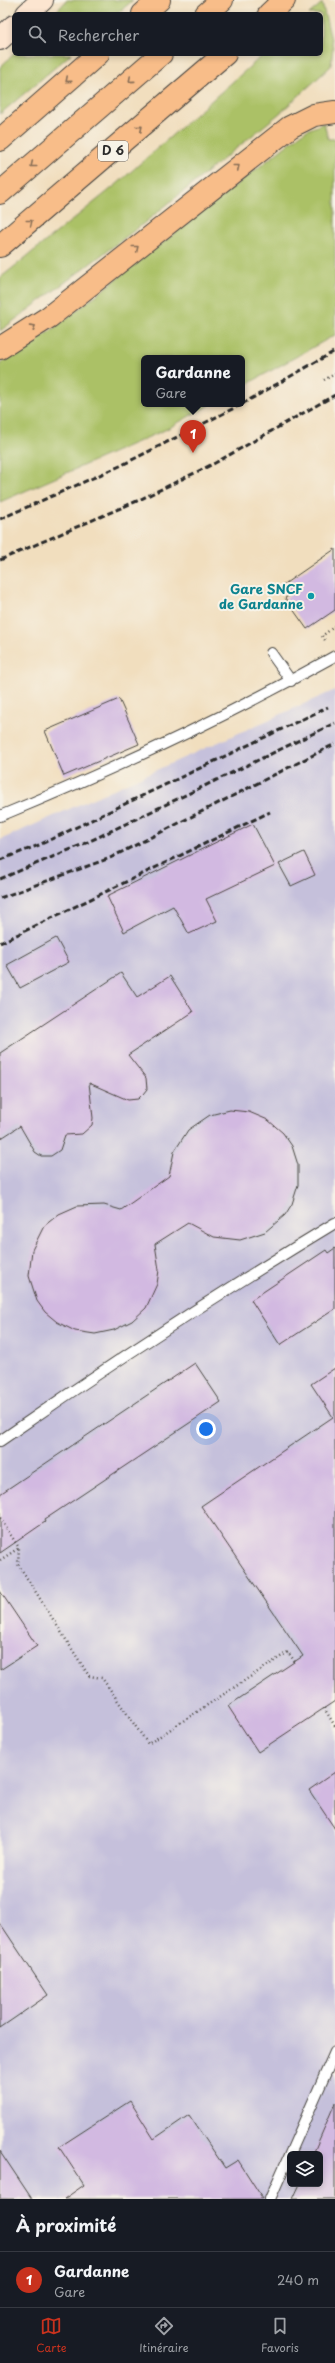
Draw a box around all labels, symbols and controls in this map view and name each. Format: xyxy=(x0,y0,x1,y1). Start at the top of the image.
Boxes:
search box xyxy=(12,12,323,56)
icon: search xyxy=(26,23,48,45)
text: Rechercher xyxy=(58,23,139,46)
one-way arrow xyxy=(66,75,73,82)
one-way arrow xyxy=(129,75,136,82)
one-way arrow xyxy=(135,126,143,133)
road number: D 6 xyxy=(98,141,128,161)
one-way arrow xyxy=(31,161,38,168)
one-way arrow xyxy=(233,164,240,171)
one-way arrow xyxy=(26,219,33,226)
one-way arrow xyxy=(131,246,138,253)
one-way arrow xyxy=(29,324,36,332)
popup xyxy=(141,355,245,407)
text: Gardanne xyxy=(155,360,231,383)
text: Gare xyxy=(155,383,187,402)
pin: 1 xyxy=(180,420,206,453)
place label: Gare SNCF de Gardanne xyxy=(219,579,303,613)
marker: Gare SNCF de Gardanne xyxy=(306,591,316,601)
your location xyxy=(196,1419,216,1439)
map controls xyxy=(287,2151,323,2187)
button: layers xyxy=(287,2151,323,2187)
text: À proximité xyxy=(16,2212,116,2238)
text: Gardanne xyxy=(54,2259,129,2282)
text: 1 xyxy=(26,2270,32,2289)
text: 240 m xyxy=(277,2270,319,2289)
text: Gare xyxy=(54,2282,85,2301)
tab: Carte xyxy=(36,2315,67,2356)
tab: Itinéraire xyxy=(139,2315,189,2356)
tab: Favoris xyxy=(261,2315,299,2356)

